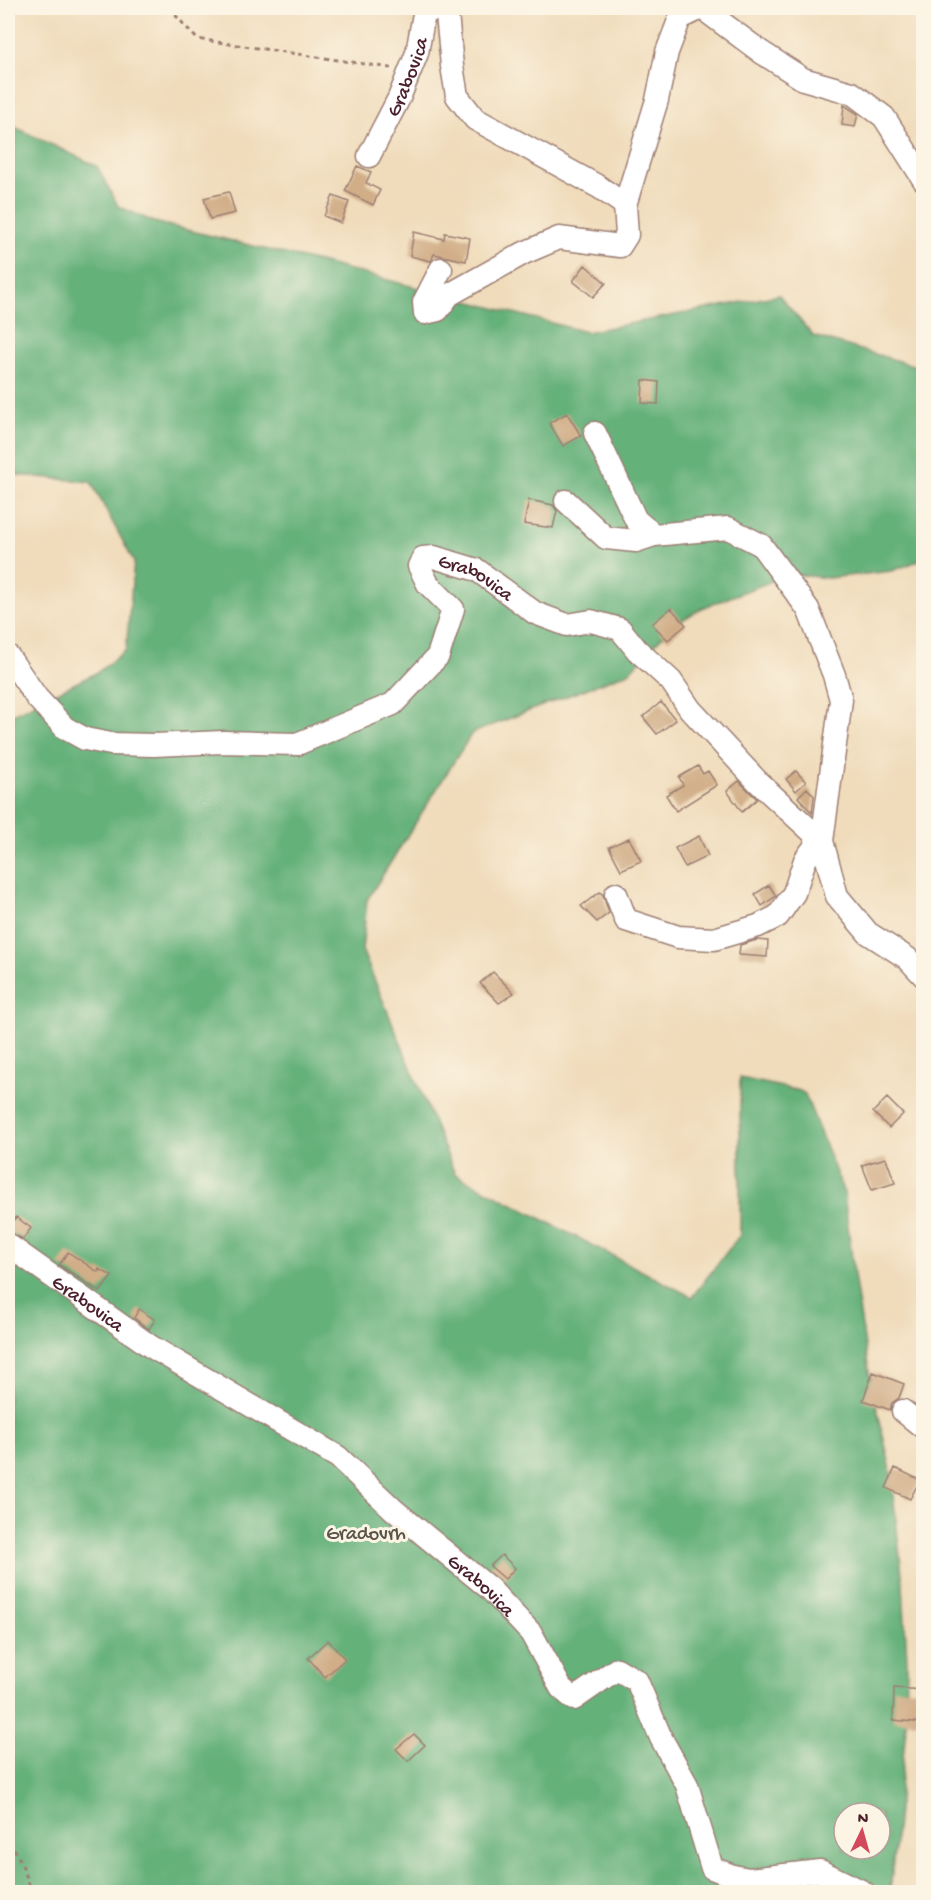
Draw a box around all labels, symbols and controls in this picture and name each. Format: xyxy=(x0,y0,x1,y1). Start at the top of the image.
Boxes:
street label: Grabovica xyxy=(383,35,435,122)
street label: Grabovica xyxy=(435,551,517,608)
street label: Grabovica xyxy=(46,1272,128,1339)
park label: Gradovrh xyxy=(326,1524,406,1547)
street label: Grabovica xyxy=(442,1551,519,1624)
north arrow xyxy=(832,1801,892,1861)
text: N xyxy=(857,1810,870,1830)

